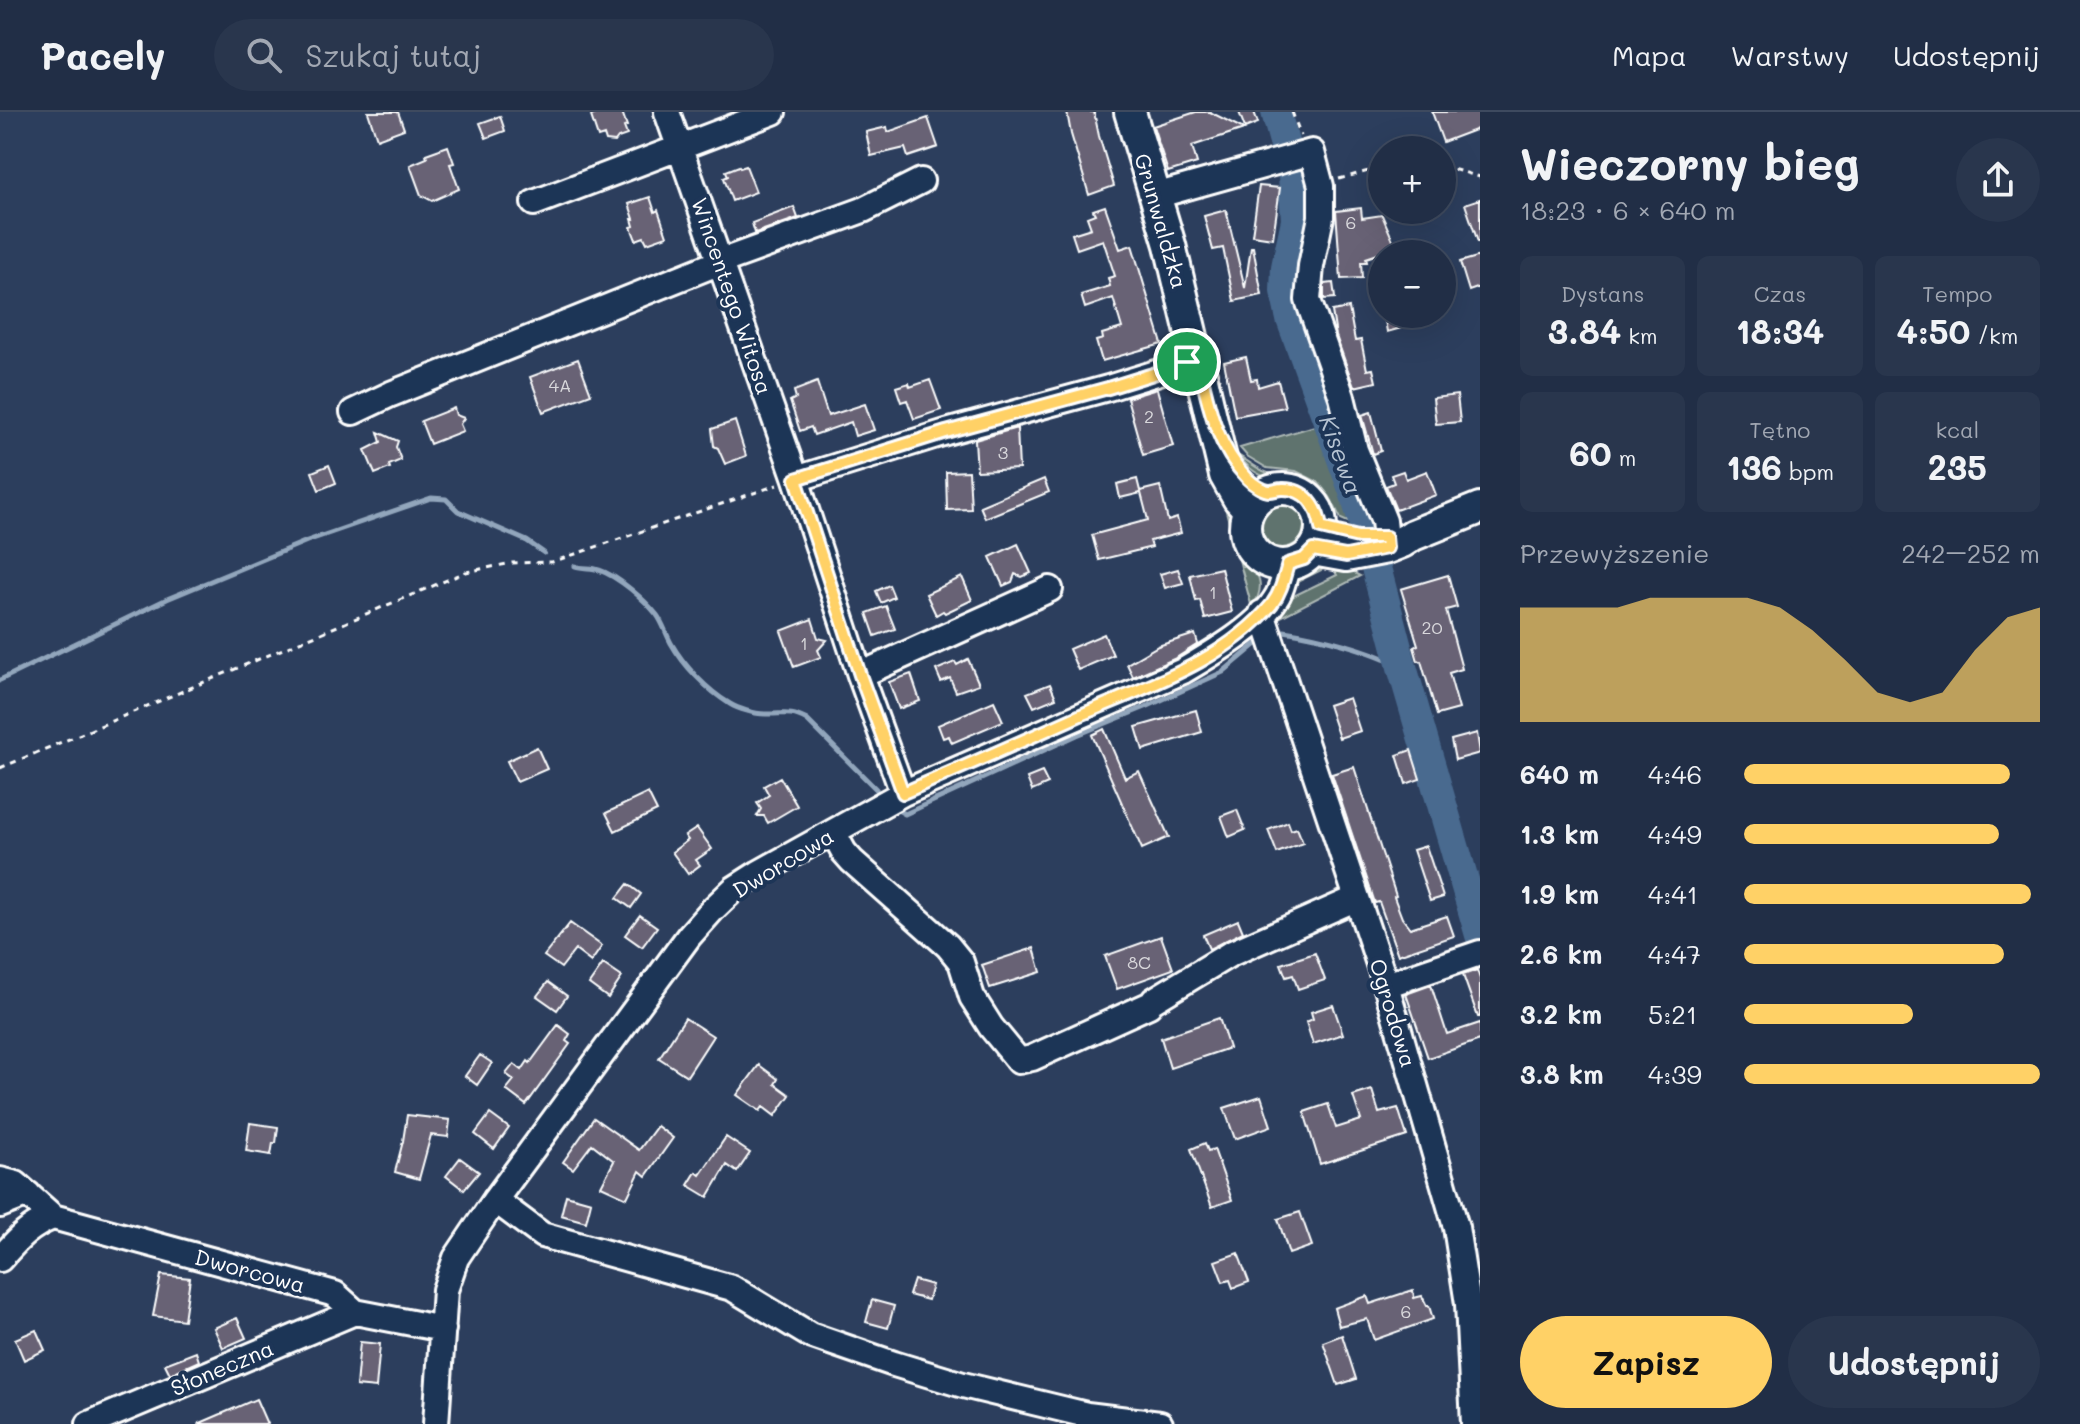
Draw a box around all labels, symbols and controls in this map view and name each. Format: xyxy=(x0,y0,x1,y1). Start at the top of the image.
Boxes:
search box xyxy=(214,19,774,91)
text: Pacely xyxy=(40,30,166,80)
icon: search xyxy=(242,33,286,77)
text: Szukaj tutaj xyxy=(306,35,481,75)
text: Mapa xyxy=(1612,37,1687,73)
text: Warstwy xyxy=(1731,37,1849,73)
text: Udostępnij xyxy=(1893,37,2040,73)
text: Wieczorny bieg xyxy=(1520,134,1860,191)
map controls xyxy=(1368,136,1456,328)
button: + xyxy=(1368,136,1456,224)
button: share xyxy=(1956,138,2040,222)
street label: Grunwaldzka xyxy=(1128,150,1195,292)
text: 18:23 · 6 × 640 m xyxy=(1520,193,1736,227)
street label: Wincentego Witosa xyxy=(685,194,780,398)
house number: 6 xyxy=(1346,210,1356,234)
button: − xyxy=(1368,240,1456,328)
text: Dystans xyxy=(1561,279,1644,308)
text: Czas xyxy=(1754,279,1806,308)
text: Tempo xyxy=(1922,279,1992,308)
text: 3.84 xyxy=(1548,308,1621,353)
text: 18:34 xyxy=(1736,308,1824,353)
text: 4:50 xyxy=(1896,308,1970,353)
text: km xyxy=(1621,321,1658,350)
text: /km xyxy=(1970,321,2018,350)
pin xyxy=(1153,328,1221,396)
icon: arrive xyxy=(1165,340,1209,384)
house number: 4A xyxy=(548,373,572,397)
house number: 2 xyxy=(1144,404,1154,428)
water label: Kisewa xyxy=(1313,411,1370,498)
text: Tętno xyxy=(1750,415,1810,444)
text: kcal xyxy=(1935,415,1979,444)
text: 60 xyxy=(1569,430,1612,475)
house number: 3 xyxy=(998,440,1008,464)
text: m xyxy=(1612,443,1636,472)
text: 136 xyxy=(1726,444,1782,489)
text: 235 xyxy=(1928,444,1987,489)
text: bpm xyxy=(1782,457,1834,486)
text: Przewyższenie xyxy=(1520,536,1709,570)
text: 242–252 m xyxy=(1901,536,2040,570)
house number: 1 xyxy=(1209,580,1217,604)
house number: 20 xyxy=(1421,615,1443,639)
house number: 1 xyxy=(800,631,808,655)
text: 640 m xyxy=(1520,757,1599,791)
text: 4:46 xyxy=(1648,757,1702,791)
text: 1.3 km xyxy=(1520,817,1599,851)
text: 4:49 xyxy=(1648,817,1702,851)
street label: Dworcowa xyxy=(727,821,839,904)
text: 1.9 km xyxy=(1520,877,1599,911)
text: 4:41 xyxy=(1648,877,1698,911)
text: 2.6 km xyxy=(1520,937,1602,971)
text: 4:47 xyxy=(1648,937,1701,971)
house number: 8C xyxy=(1127,950,1151,974)
street label: Ogrodowa xyxy=(1363,955,1424,1071)
text: 3.2 km xyxy=(1520,997,1602,1031)
text: 5:21 xyxy=(1648,997,1697,1031)
text: 3.8 km xyxy=(1520,1057,1604,1091)
text: 4:39 xyxy=(1648,1057,1702,1091)
street label: Dworcowa xyxy=(192,1242,308,1299)
house number: 6 xyxy=(1401,1299,1411,1323)
button: Zapisz xyxy=(1520,1316,1772,1408)
button: Udostępnij xyxy=(1788,1316,2040,1408)
street label: Słoneczna xyxy=(166,1333,278,1402)

